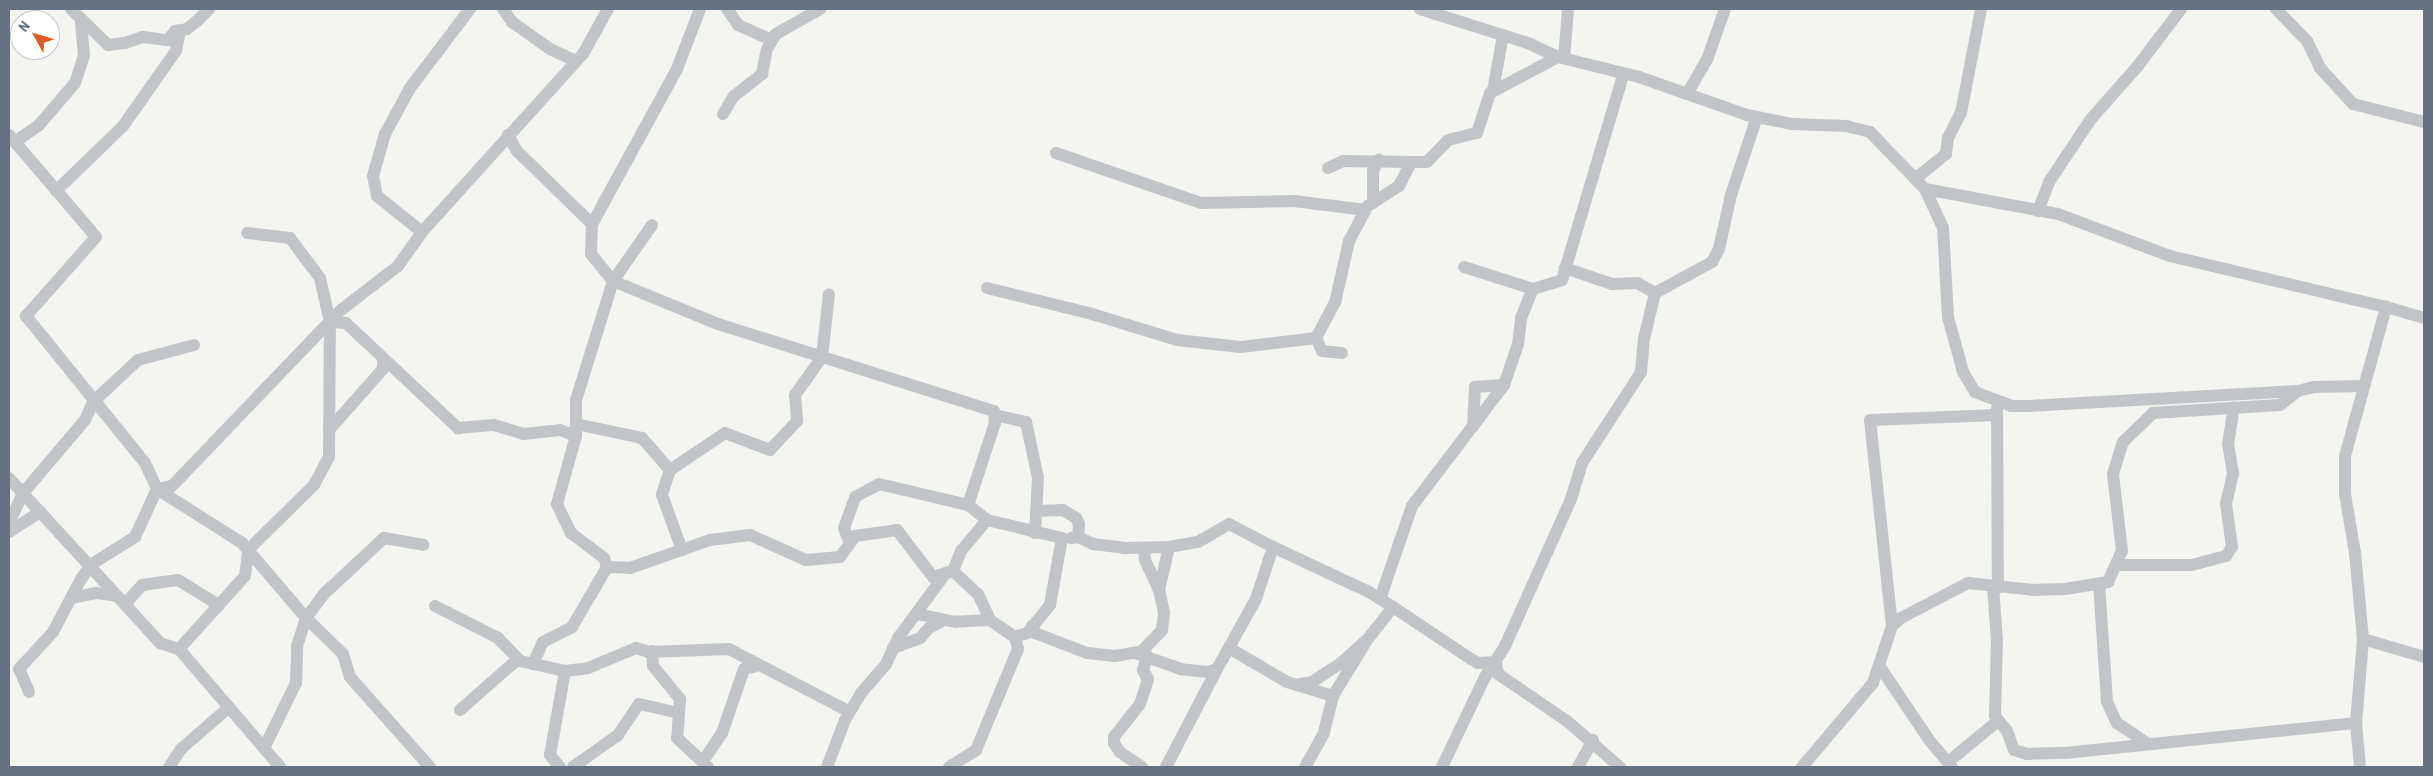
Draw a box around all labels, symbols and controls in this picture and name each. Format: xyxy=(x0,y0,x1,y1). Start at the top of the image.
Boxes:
north arrow xyxy=(10,10,60,60)
text: N xyxy=(15,18,33,35)

